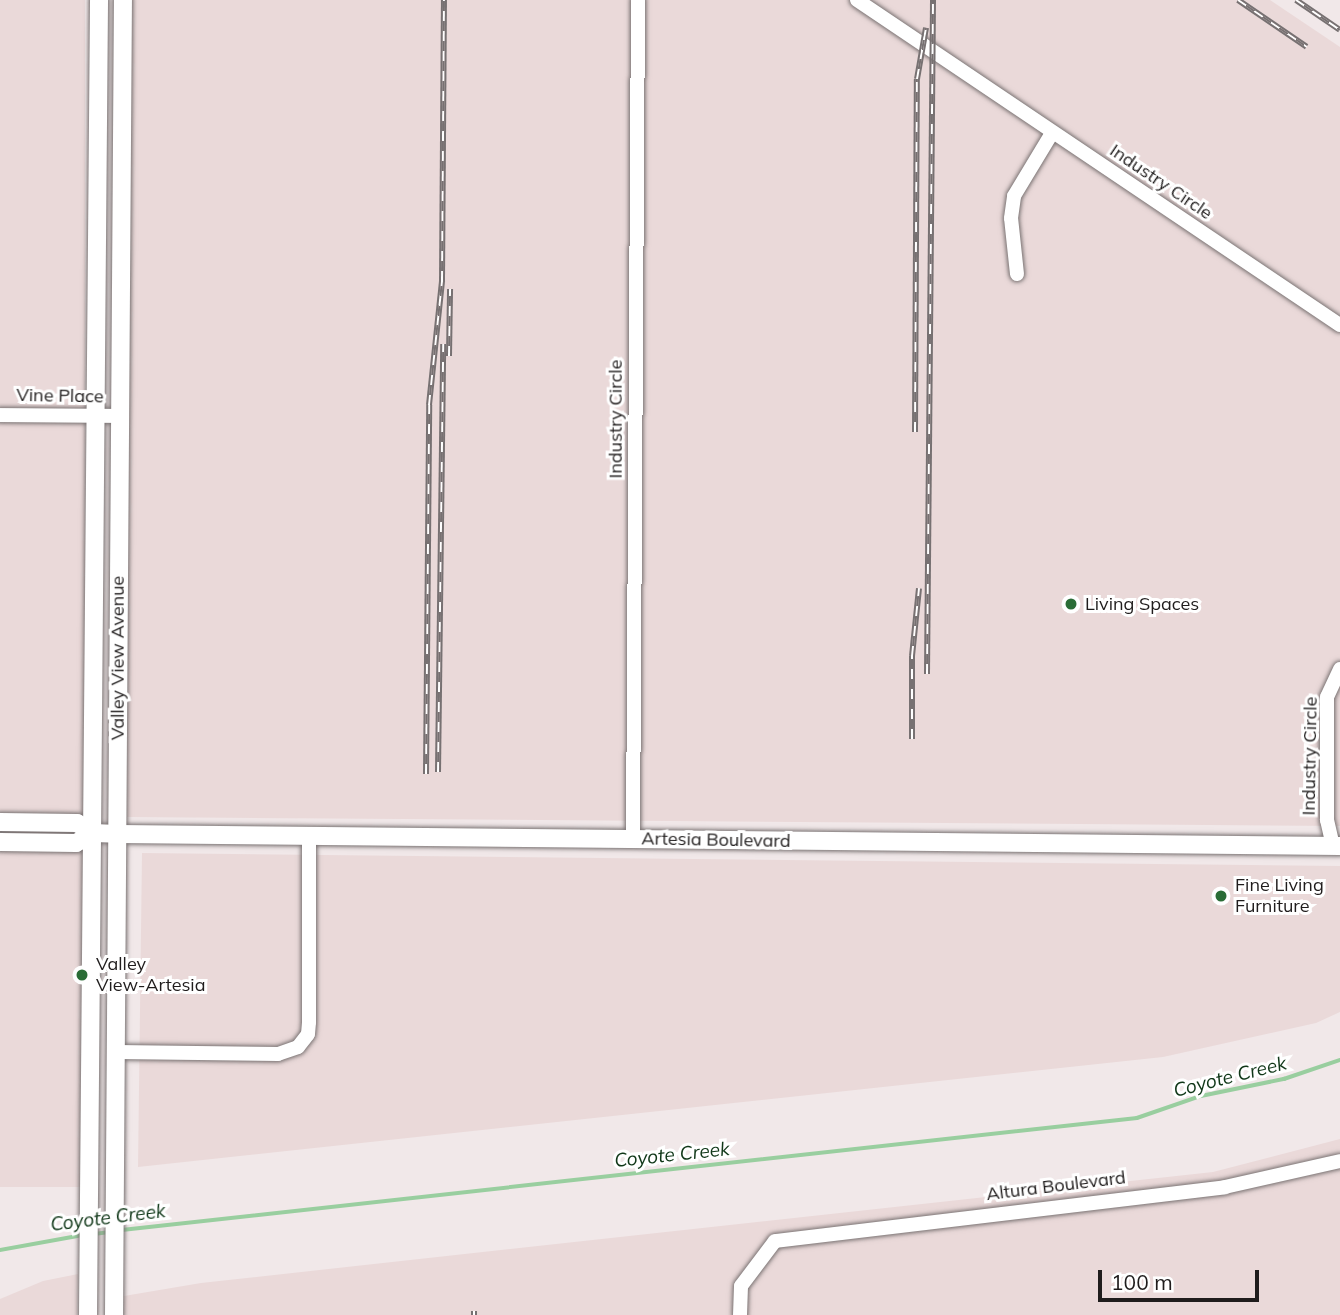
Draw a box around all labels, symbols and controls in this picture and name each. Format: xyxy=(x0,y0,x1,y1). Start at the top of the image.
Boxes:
street label: Industry Circle xyxy=(1106,140,1216,224)
street label: Industry Circle xyxy=(605,360,627,478)
street label: Vine Place xyxy=(16,384,104,408)
street label: Valley View Avenue xyxy=(107,576,129,740)
place label: Living Spaces xyxy=(1085,593,1199,615)
marker: Living Spaces xyxy=(1063,596,1079,612)
street label: Industry Circle xyxy=(1298,696,1322,816)
street label: Artesia Boulevard xyxy=(641,828,791,852)
place label: Fine Living Furniture xyxy=(1235,875,1324,917)
marker: Fine Living Furniture xyxy=(1213,888,1229,904)
place label: Valley View-Artesia xyxy=(96,954,205,996)
marker: Valley View-Artesia xyxy=(74,967,90,983)
water label: Coyote Creek xyxy=(1171,1052,1289,1102)
water label: Coyote Creek xyxy=(613,1138,731,1172)
street label: Altura Boulevard xyxy=(985,1167,1127,1205)
water label: Coyote Creek xyxy=(49,1200,167,1236)
scale bar xyxy=(1102,1256,1263,1300)
text: 100 m xyxy=(1111,1269,1173,1295)

